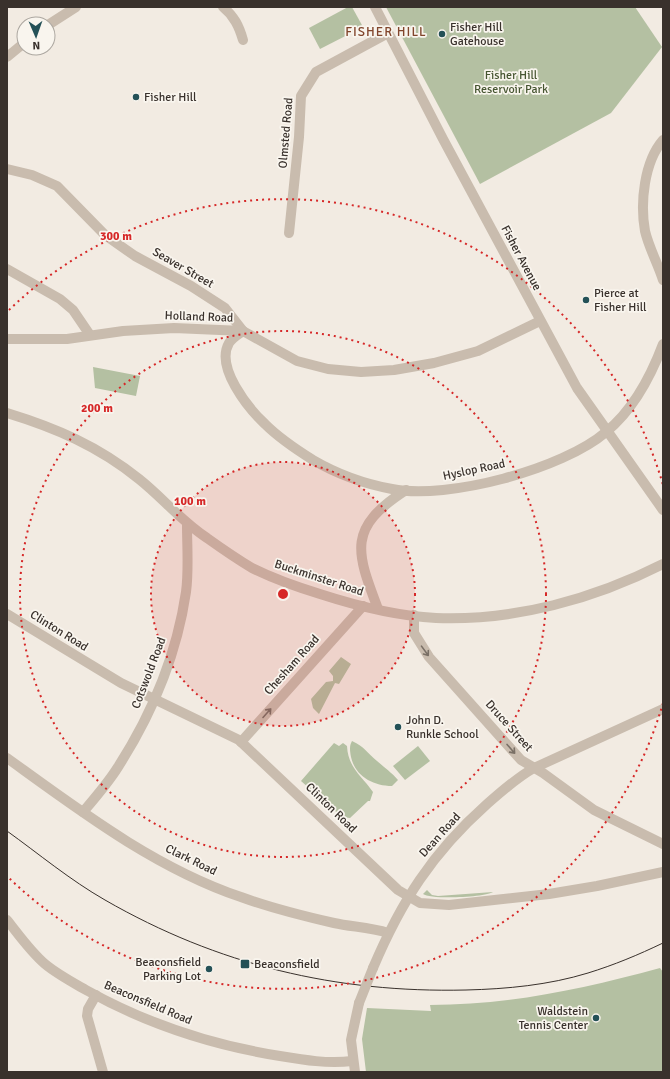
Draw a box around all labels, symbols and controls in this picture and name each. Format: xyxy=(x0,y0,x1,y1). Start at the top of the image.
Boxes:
north arrow xyxy=(16,16,56,56)
place label: Fisher Hill Gatehouse xyxy=(450,20,504,49)
district label: FISHER HILL xyxy=(345,24,427,40)
marker: Fisher Hill Gatehouse xyxy=(437,29,447,39)
text: N xyxy=(32,39,40,52)
park label: Fisher Hill Reservoir Park xyxy=(474,68,548,97)
place label: Fisher Hill xyxy=(144,90,197,105)
marker: Fisher Hill xyxy=(131,92,141,102)
street label: Olmsted Road xyxy=(275,97,297,169)
street label: Fisher Avenue xyxy=(497,223,545,293)
text: 300 m xyxy=(100,229,132,244)
street label: Seaver Street xyxy=(150,244,216,292)
place label: Pierce at Fisher Hill xyxy=(594,286,647,315)
marker: Pierce at Fisher Hill xyxy=(581,295,591,305)
street label: Holland Road xyxy=(164,308,234,326)
text: 200 m xyxy=(81,401,113,416)
street label: Hyslop Road xyxy=(441,456,507,484)
text: 100 m xyxy=(174,494,206,509)
street label: Buckminster Road xyxy=(272,557,366,599)
centre of rings xyxy=(276,587,290,601)
street label: Clinton Road xyxy=(27,607,91,655)
street label: Chesham Road xyxy=(261,632,323,698)
street label: Cotswold Road xyxy=(128,635,170,711)
one-way arrow xyxy=(421,646,429,657)
street label: Druce Street xyxy=(482,697,536,755)
one-way arrow xyxy=(262,707,271,718)
place label: John D. Runkle School xyxy=(406,713,479,742)
marker: John D. Runkle School xyxy=(393,722,403,732)
one-way arrow xyxy=(506,744,515,754)
street label: Clinton Road xyxy=(302,780,360,836)
street label: Dean Road xyxy=(416,810,464,860)
street label: Clark Road xyxy=(163,841,219,879)
place label: Beaconsfield Parking Lot xyxy=(135,955,201,984)
place label: Beaconsfield xyxy=(254,957,320,972)
marker: Beaconsfield xyxy=(239,958,251,970)
marker: Beaconsfield Parking Lot xyxy=(204,964,214,974)
street label: Beaconsfield Road xyxy=(102,978,194,1028)
place label: Waldstein Tennis Center xyxy=(519,1004,589,1033)
marker: Waldstein Tennis Center xyxy=(591,1013,601,1023)

